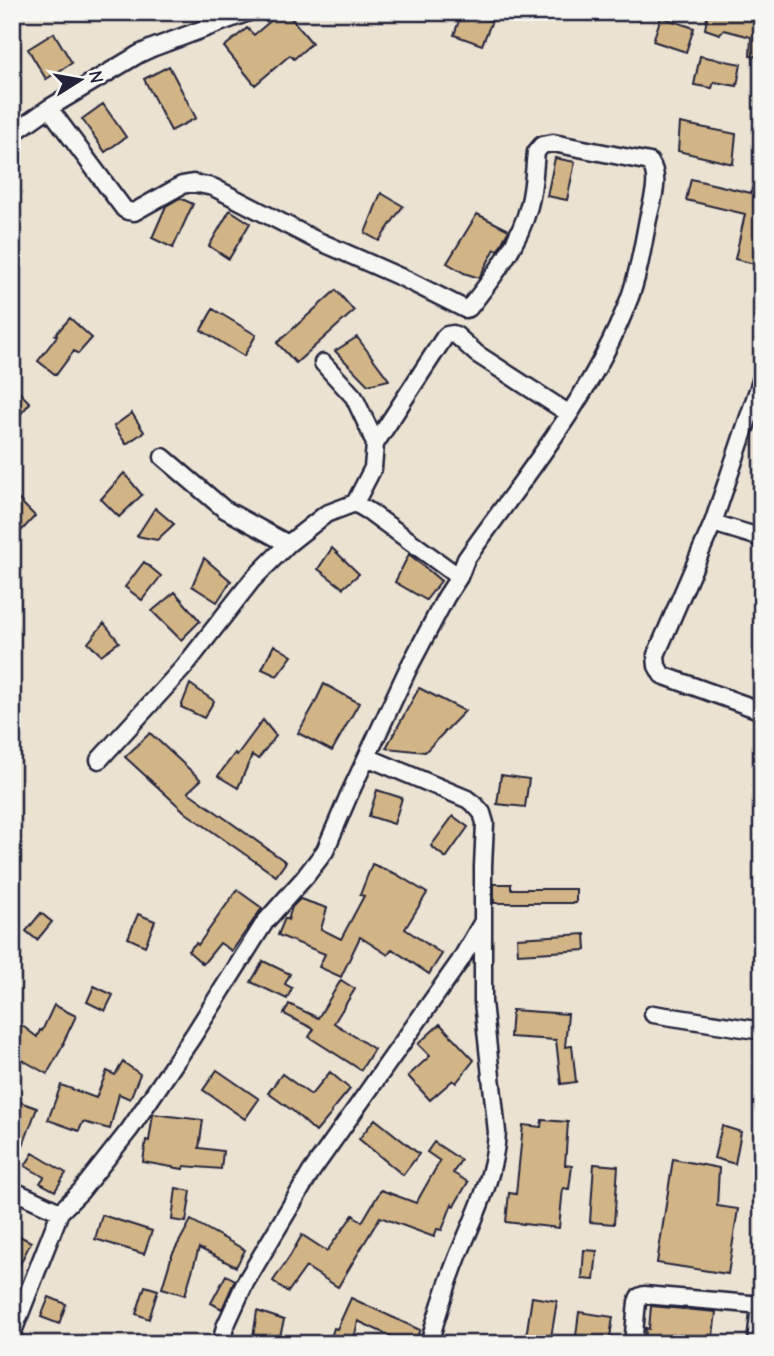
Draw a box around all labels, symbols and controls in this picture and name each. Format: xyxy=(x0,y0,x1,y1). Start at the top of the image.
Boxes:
north arrow xyxy=(46,46,116,116)
text: N xyxy=(84,69,108,85)

